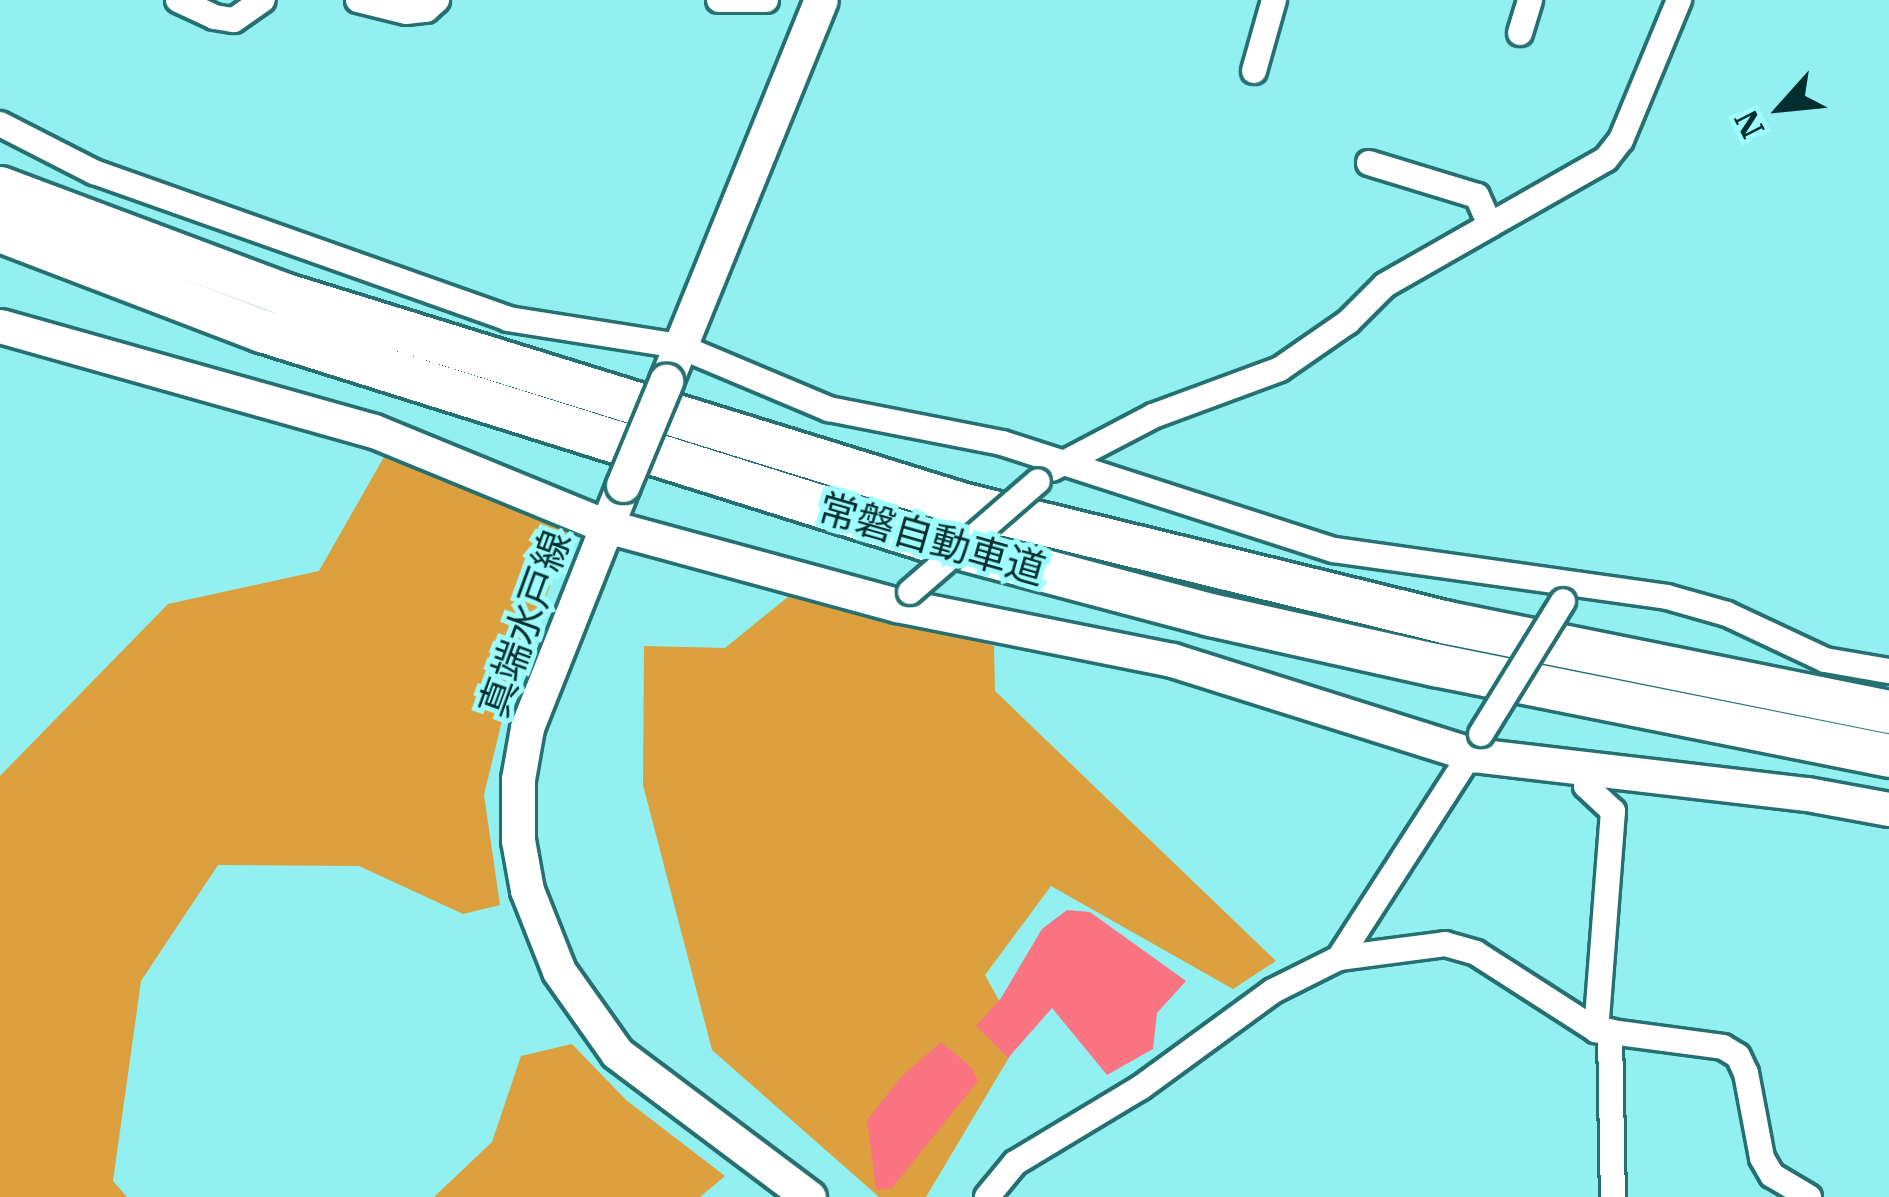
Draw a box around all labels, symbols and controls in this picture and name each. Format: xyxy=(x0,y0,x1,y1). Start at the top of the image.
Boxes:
north arrow xyxy=(1721,48,1841,168)
text: N xyxy=(1723,103,1774,146)
street label: 常磐自動車道 xyxy=(813,484,1051,594)
street label: 真端水戸線 xyxy=(470,524,580,724)

